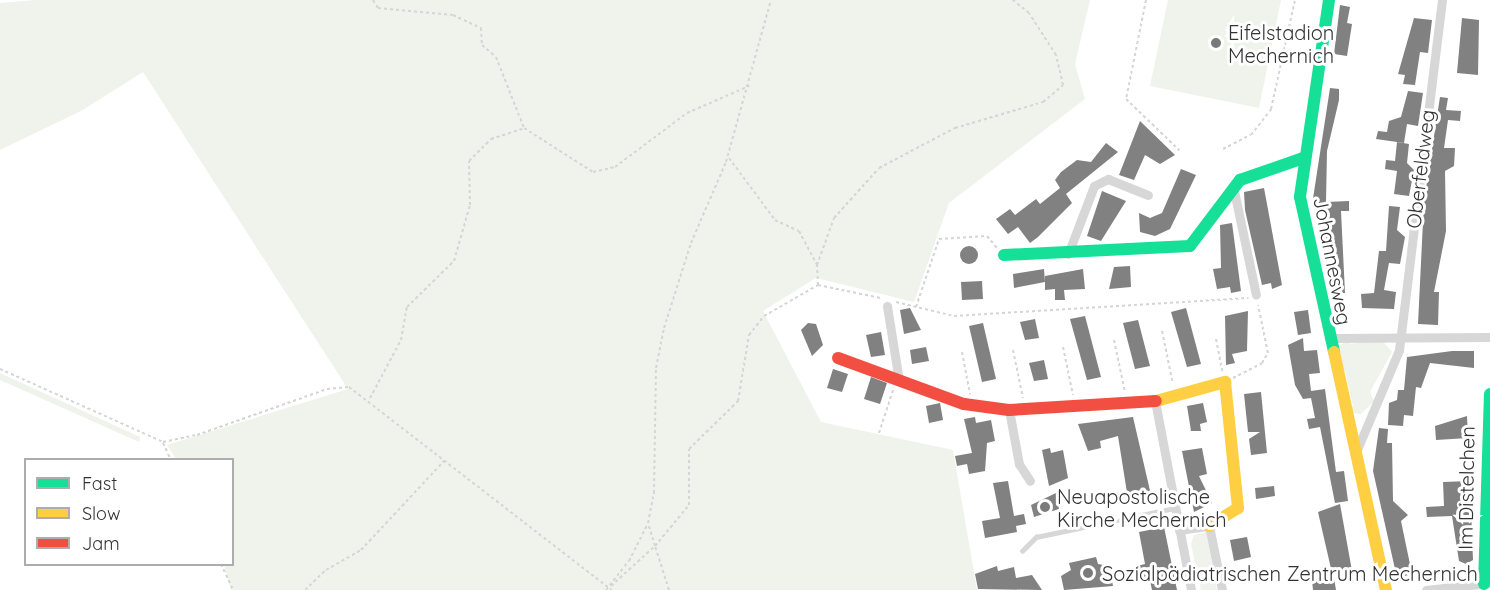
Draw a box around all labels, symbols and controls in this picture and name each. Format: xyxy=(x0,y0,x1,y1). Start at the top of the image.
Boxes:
place label: Eifelstadion Mechernich xyxy=(1228,20,1334,67)
marker: Eifelstadion Mechernich xyxy=(1209,36,1223,50)
street label: Oberfeldweg xyxy=(1401,108,1439,230)
street label: Johannesweg xyxy=(1309,195,1357,327)
street label: Im Distelchen xyxy=(1453,426,1479,550)
legend xyxy=(24,458,234,566)
text: Fast xyxy=(82,472,117,495)
place label: Neuapostolische Kirche Mechernich xyxy=(1057,484,1227,531)
marker: Neuapostolische Kirche Mechernich xyxy=(1038,500,1052,514)
text: Slow xyxy=(82,502,120,525)
text: Jam xyxy=(82,532,120,555)
place label: Sozialpädiatrischen Zentrum Mechernich xyxy=(1102,561,1478,585)
marker: Sozialpädiatrischen Zentrum Mechernich xyxy=(1079,564,1097,582)

